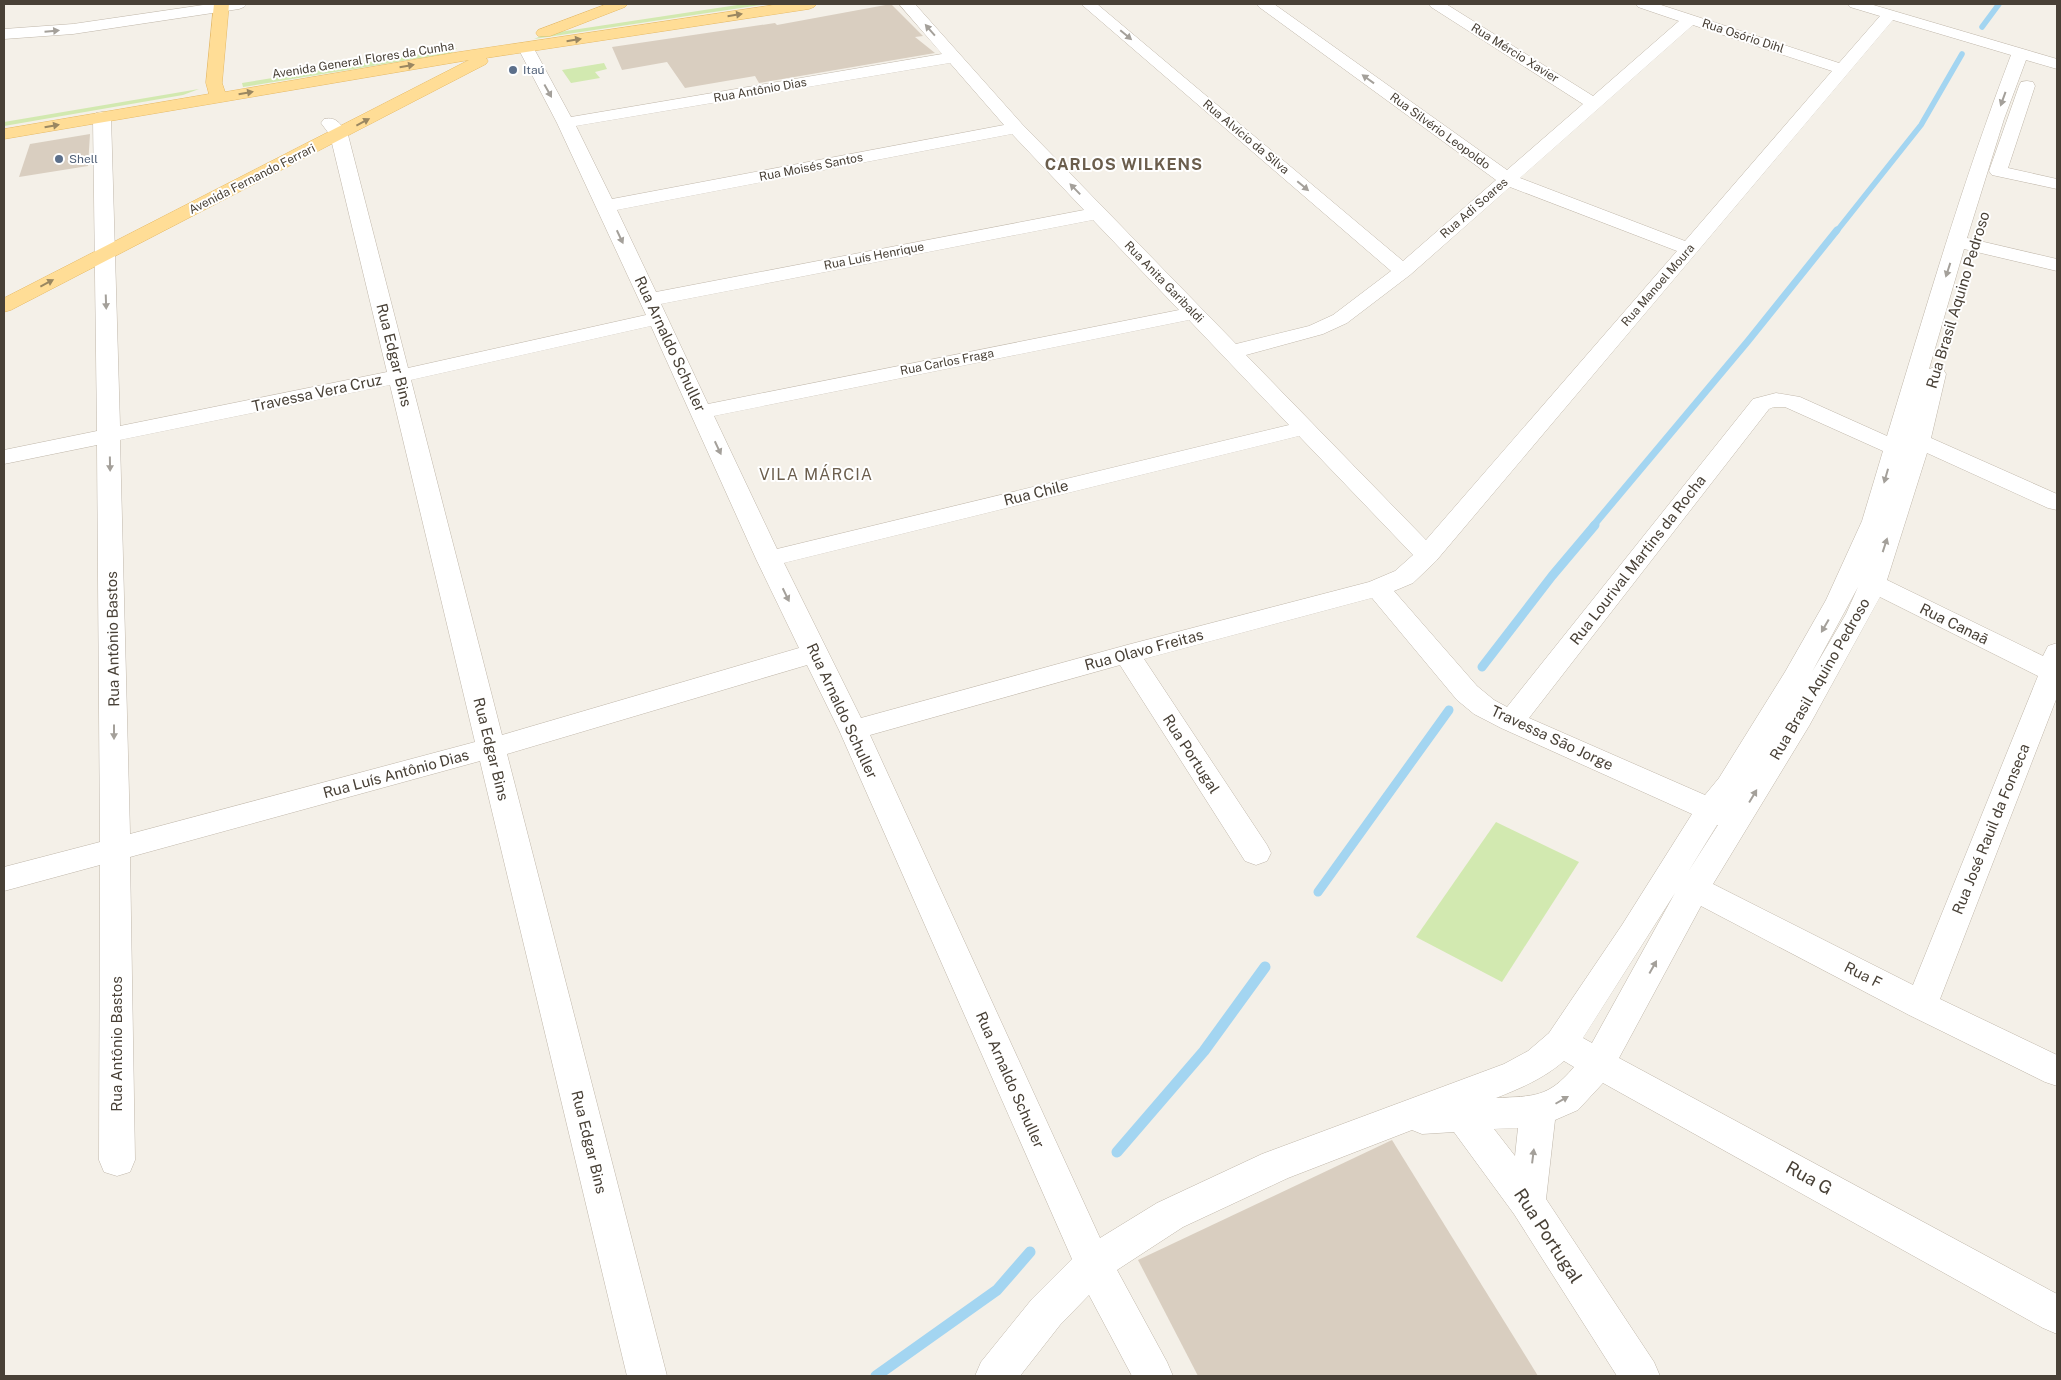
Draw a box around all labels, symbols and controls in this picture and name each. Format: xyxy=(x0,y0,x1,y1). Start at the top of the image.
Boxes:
one-way arrow xyxy=(727,11,743,19)
street label: Rua Osório Dihl xyxy=(1700,16,1786,56)
street label: Rua Mércio Xavier xyxy=(1469,20,1562,86)
one-way arrow xyxy=(924,25,936,37)
one-way arrow xyxy=(45,27,61,35)
one-way arrow xyxy=(1119,30,1132,41)
one-way arrow xyxy=(566,36,582,44)
street label: Avenida General Flores da Cunha xyxy=(271,39,455,81)
one-way arrow xyxy=(399,61,415,69)
place label: Itaú xyxy=(523,63,545,77)
marker: Itaú xyxy=(507,64,519,76)
one-way arrow xyxy=(1361,74,1375,84)
street label: Rua Antônio Dias xyxy=(712,75,808,105)
one-way arrow xyxy=(544,84,553,98)
one-way arrow xyxy=(239,88,255,96)
street label: Rua Silvério Leopoldo xyxy=(1387,90,1493,172)
one-way arrow xyxy=(1999,92,2007,107)
street label: Rua Alvício da Silva xyxy=(1200,97,1292,177)
one-way arrow xyxy=(356,118,370,126)
one-way arrow xyxy=(44,122,60,130)
street label: Avenida Fernando Ferrari xyxy=(186,141,318,217)
street label: Rua Moisés Santos xyxy=(758,150,864,184)
place label: Shell xyxy=(69,152,98,166)
marker: Shell xyxy=(53,153,65,165)
district label: CARLOS WILKENS xyxy=(1045,155,1203,174)
street label: Rua Adi Soares xyxy=(1437,175,1511,241)
one-way arrow xyxy=(1296,180,1309,191)
one-way arrow xyxy=(1069,183,1081,195)
street label: Rua Brasil Aquino Pedroso xyxy=(1922,209,1993,390)
one-way arrow xyxy=(616,230,624,244)
street label: Rua Anita Garibaldi xyxy=(1122,238,1206,326)
street label: Rua Luís Henrique xyxy=(823,239,925,273)
street label: Rua Manoel Moura xyxy=(1619,241,1697,329)
one-way arrow xyxy=(1944,263,1951,278)
street label: Rua Arnaldo Schuller xyxy=(632,273,709,414)
one-way arrow xyxy=(40,279,54,287)
one-way arrow xyxy=(102,294,110,310)
street label: Rua Edgar Bins xyxy=(373,302,416,408)
street label: Rua Carlos Fraga xyxy=(899,346,995,378)
street label: Travessa Vera Cruz xyxy=(250,370,383,415)
one-way arrow xyxy=(714,441,722,455)
one-way arrow xyxy=(106,457,114,473)
district label: VILA MÁRCIA xyxy=(759,464,873,484)
one-way arrow xyxy=(1882,469,1890,484)
street label: Rua Lourival Martins da Rocha xyxy=(1566,472,1709,648)
street label: Rua Chile xyxy=(1002,476,1070,509)
one-way arrow xyxy=(1882,538,1889,553)
street label: Rua Antônio Bastos xyxy=(103,571,122,707)
one-way arrow xyxy=(783,588,791,602)
street label: Rua Brasil Aquino Pedroso xyxy=(1766,595,1873,763)
street label: Rua Canaã xyxy=(1917,600,1991,647)
one-way arrow xyxy=(1820,619,1829,633)
street label: Rua Olavo Freitas xyxy=(1083,626,1205,674)
street label: Rua Arnaldo Schuller xyxy=(804,640,881,781)
street label: Rua Edgar Bins xyxy=(470,696,513,802)
street label: Travessa São Jorge xyxy=(1488,702,1616,773)
street label: Rua Portugal xyxy=(1160,711,1223,796)
one-way arrow xyxy=(110,724,118,740)
street label: Rua José Rauil da Fonseca xyxy=(1948,741,2033,917)
street label: Rua Luís Antônio Dias xyxy=(321,746,471,801)
one-way arrow xyxy=(1748,790,1757,803)
street label: Rua F xyxy=(1842,958,1885,991)
one-way arrow xyxy=(1648,960,1657,973)
street label: Rua Antônio Bastos xyxy=(108,976,125,1112)
street label: Rua Arnaldo Schuller xyxy=(973,1009,1048,1151)
street label: Rua Edgar Bins xyxy=(568,1089,611,1195)
one-way arrow xyxy=(1556,1095,1569,1104)
one-way arrow xyxy=(1529,1148,1537,1164)
street label: Rua G xyxy=(1782,1156,1836,1199)
street label: Rua Portugal xyxy=(1510,1184,1587,1287)

